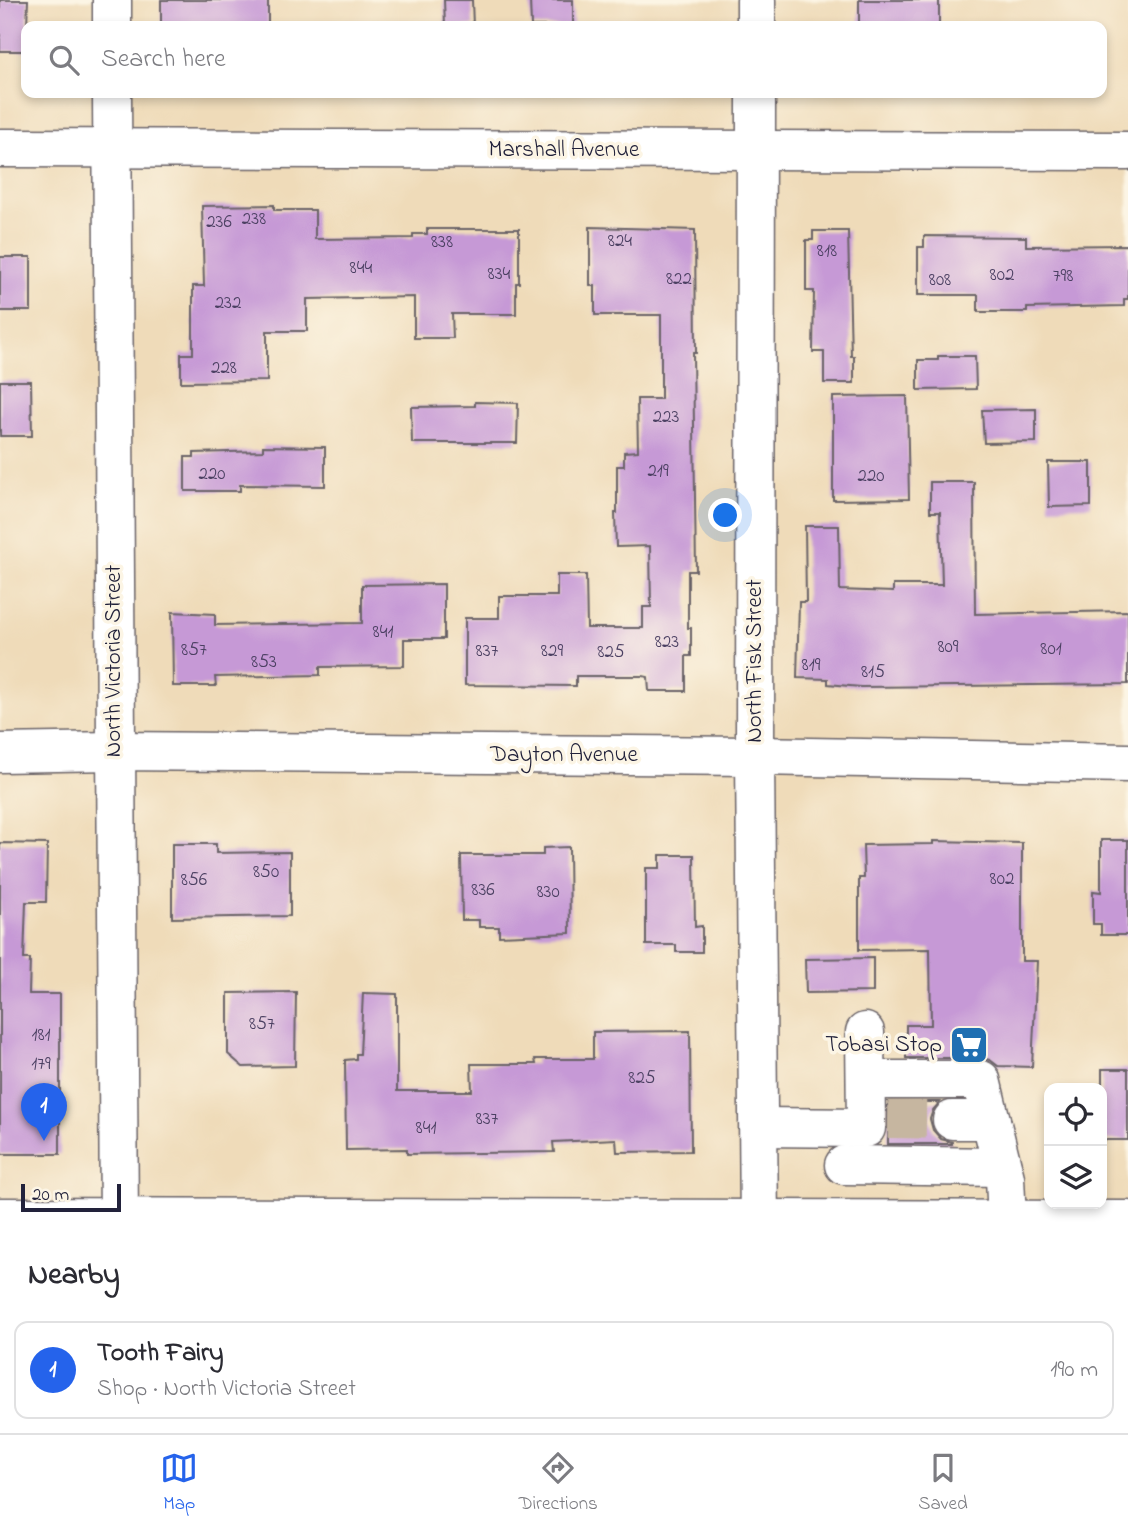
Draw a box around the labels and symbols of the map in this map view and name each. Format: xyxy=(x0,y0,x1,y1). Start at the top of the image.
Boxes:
street label: Marshall Avenue xyxy=(489,134,640,167)
house number: 238 xyxy=(242,206,266,233)
house number: 236 xyxy=(206,209,232,236)
house number: 824 xyxy=(608,228,632,255)
house number: 838 xyxy=(431,229,453,256)
house number: 818 xyxy=(817,238,837,265)
house number: 844 xyxy=(350,255,373,282)
house number: 834 xyxy=(488,261,511,288)
house number: 802 xyxy=(990,262,1014,289)
house number: 798 xyxy=(1053,263,1073,290)
house number: 822 xyxy=(666,266,692,293)
house number: 808 xyxy=(929,267,951,294)
house number: 232 xyxy=(215,290,241,317)
house number: 228 xyxy=(211,355,237,382)
house number: 223 xyxy=(653,404,680,431)
house number: 219 xyxy=(647,458,669,485)
house number: 220 xyxy=(198,461,226,488)
house number: 220 xyxy=(857,463,885,490)
your location xyxy=(708,498,742,532)
street label: North Victoria Street xyxy=(98,565,131,757)
street label: North Fisk Street xyxy=(739,579,772,743)
house number: 841 xyxy=(373,619,394,646)
house number: 823 xyxy=(655,629,679,656)
house number: 809 xyxy=(937,634,959,661)
house number: 801 xyxy=(1040,636,1062,663)
house number: 857 xyxy=(181,637,207,664)
house number: 837 xyxy=(476,638,499,665)
house number: 829 xyxy=(541,638,563,665)
house number: 825 xyxy=(597,639,625,666)
house number: 853 xyxy=(251,649,277,676)
house number: 819 xyxy=(802,652,821,679)
house number: 815 xyxy=(861,659,885,686)
street label: Dayton Avenue xyxy=(489,739,639,774)
house number: 850 xyxy=(253,859,279,886)
house number: 802 xyxy=(990,866,1014,893)
house number: 856 xyxy=(181,867,207,894)
house number: 836 xyxy=(471,877,495,904)
house number: 830 xyxy=(536,879,560,906)
house number: 857 xyxy=(249,1011,275,1038)
house number: 181 xyxy=(31,1022,51,1049)
supermarket icon: Tobasi Stop xyxy=(948,1024,990,1066)
place label: Tobasi Stop xyxy=(825,1029,942,1062)
house number: 179 xyxy=(31,1051,51,1078)
house number: 825 xyxy=(628,1065,656,1092)
pin: 1 xyxy=(21,1083,67,1141)
house number: 837 xyxy=(476,1106,499,1133)
house number: 841 xyxy=(416,1115,437,1142)
scale bar xyxy=(21,1181,121,1213)

